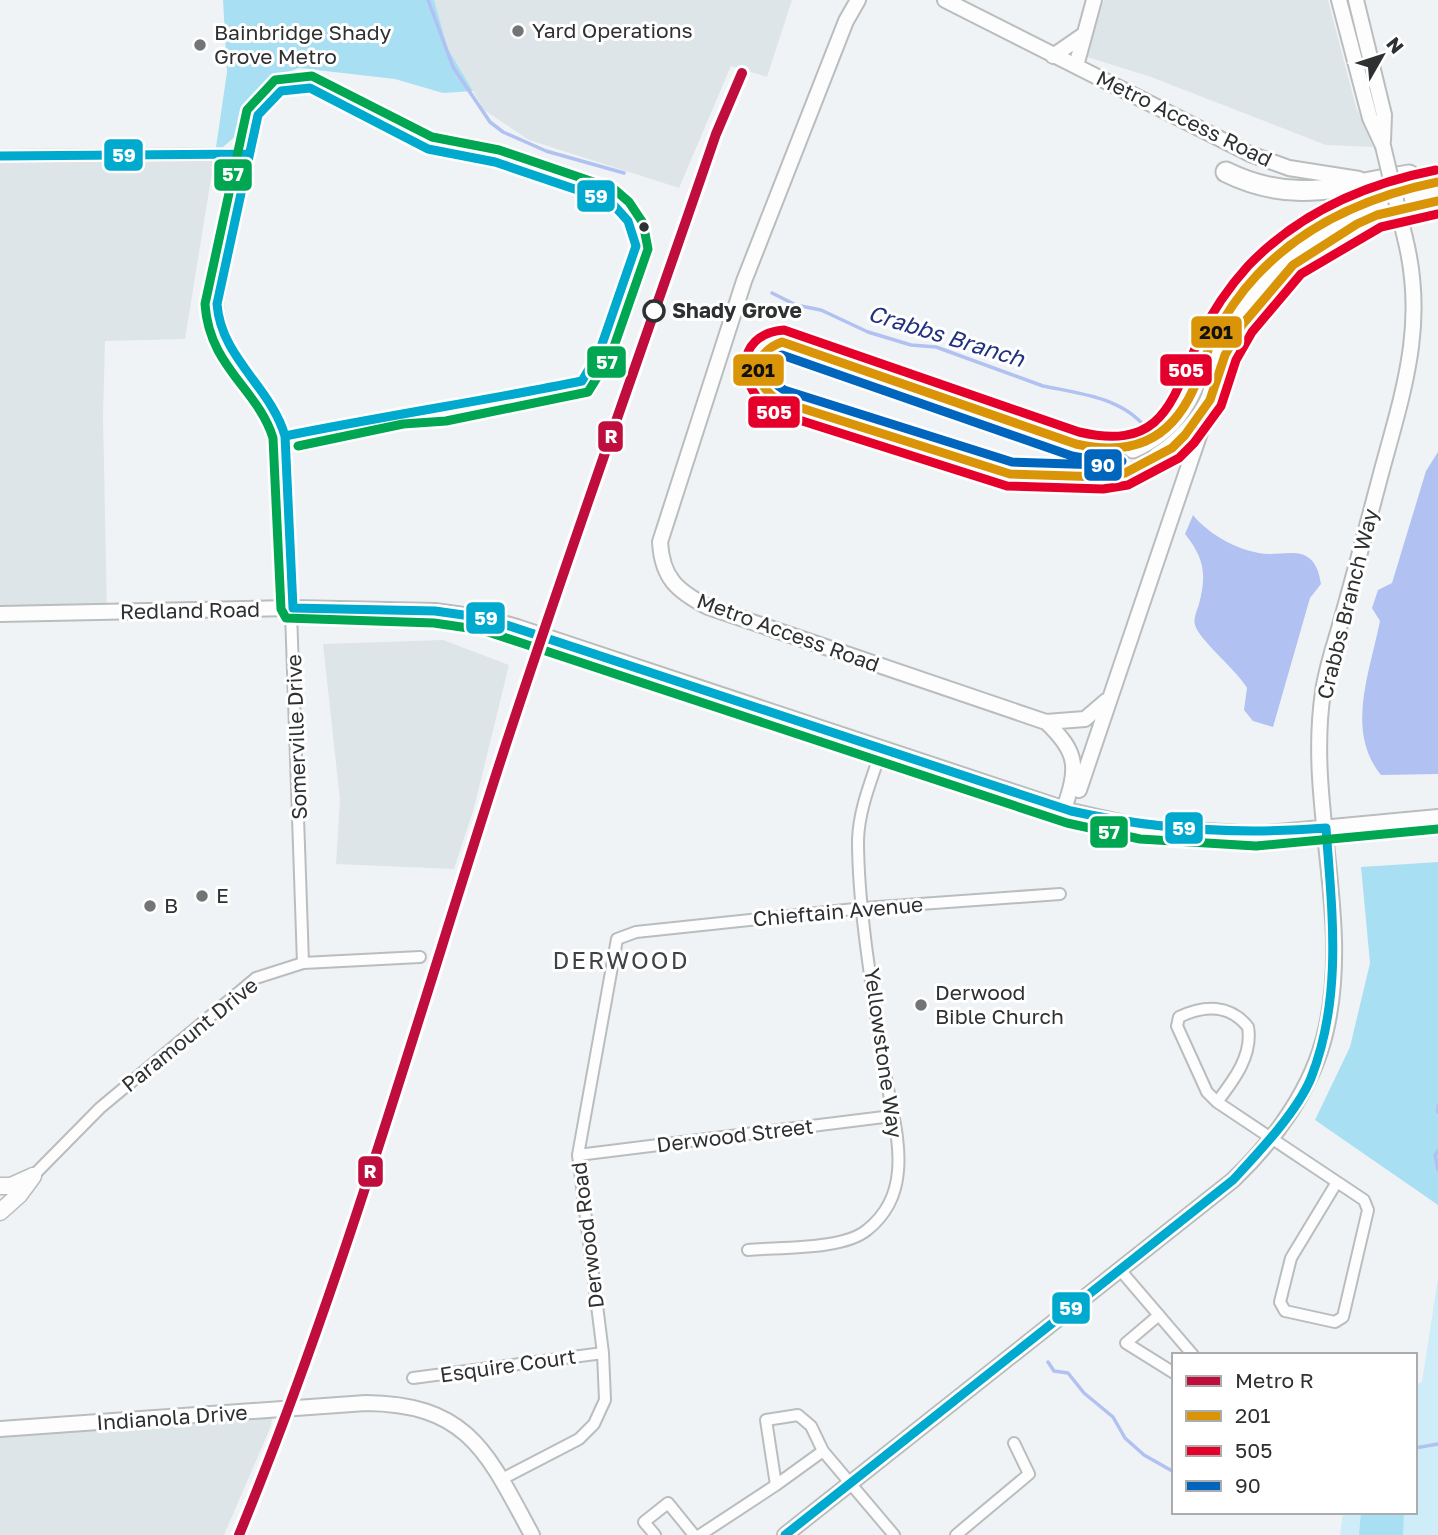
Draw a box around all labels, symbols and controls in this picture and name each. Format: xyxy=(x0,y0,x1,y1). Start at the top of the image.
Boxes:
place label: Yard Operations xyxy=(532,17,693,43)
place label: Bainbridge Shady Grove Metro xyxy=(214,19,392,69)
north arrow xyxy=(1347,21,1417,91)
marker: Yard Operations xyxy=(510,23,526,39)
text: N xyxy=(1382,32,1409,58)
marker: Bainbridge Shady Grove Metro xyxy=(192,37,208,53)
street label: Metro Access Road xyxy=(1092,64,1277,172)
line badge: 59 xyxy=(103,138,144,172)
text: 59 xyxy=(112,143,136,166)
line badge: 57 xyxy=(213,158,253,192)
text: 57 xyxy=(222,162,244,185)
line badge: 59 xyxy=(576,179,616,213)
text: 59 xyxy=(584,184,608,207)
unlabelled marker xyxy=(637,220,651,234)
place label: Shady Grove xyxy=(672,297,802,323)
water label: Crabbs Branch xyxy=(865,298,1028,372)
marker: Shady Grove xyxy=(643,300,665,322)
line badge: 201 xyxy=(1190,315,1243,349)
text: 201 xyxy=(1199,320,1233,343)
line badge: 57 xyxy=(586,345,627,379)
text: 57 xyxy=(596,350,618,373)
line badge: 201 xyxy=(732,353,785,387)
line badge: 505 xyxy=(1159,353,1213,387)
text: 201 xyxy=(741,358,775,381)
text: 505 xyxy=(1168,358,1204,381)
line badge: 505 xyxy=(747,395,801,429)
text: 505 xyxy=(756,400,792,423)
line badge: R xyxy=(597,420,624,453)
text: R xyxy=(604,424,618,447)
line badge: 90 xyxy=(1083,448,1123,482)
text: 90 xyxy=(1091,453,1115,476)
street label: Crabbs Branch Way xyxy=(1311,506,1383,702)
street label: Metro Access Road xyxy=(694,587,883,677)
street label: Redland Road xyxy=(120,596,260,624)
line badge: 59 xyxy=(465,601,506,635)
text: 59 xyxy=(474,606,498,629)
street label: Somerville Drive xyxy=(280,654,312,820)
line badge: 59 xyxy=(1164,811,1204,845)
line badge: 57 xyxy=(1089,815,1129,849)
text: 59 xyxy=(1172,816,1196,839)
text: 57 xyxy=(1098,820,1120,843)
place label: E xyxy=(216,882,229,908)
marker: E xyxy=(194,888,210,904)
street label: Chieftain Avenue xyxy=(752,891,924,931)
place label: B xyxy=(164,892,178,918)
marker: B xyxy=(142,898,158,914)
district label: DERWOOD xyxy=(553,945,689,974)
street label: Yellowstone Way xyxy=(859,966,909,1140)
street label: Paramount Drive xyxy=(116,971,263,1097)
place label: Derwood Bible Church xyxy=(935,979,1064,1029)
marker: Derwood Bible Church xyxy=(913,997,929,1013)
street label: Derwood Street xyxy=(655,1112,815,1158)
line badge: R xyxy=(357,1155,384,1188)
text: R xyxy=(363,1159,377,1182)
street label: Derwood Road xyxy=(565,1161,609,1310)
line badge: 59 xyxy=(1051,1291,1091,1325)
text: 59 xyxy=(1059,1296,1083,1319)
street label: Esquire Court xyxy=(438,1343,578,1387)
legend xyxy=(1172,1353,1417,1514)
text: Metro R xyxy=(1235,1367,1314,1393)
street label: Indianola Drive xyxy=(96,1399,248,1435)
text: 201 xyxy=(1235,1402,1270,1428)
text: 505 xyxy=(1235,1437,1272,1463)
text: 90 xyxy=(1235,1472,1261,1498)

